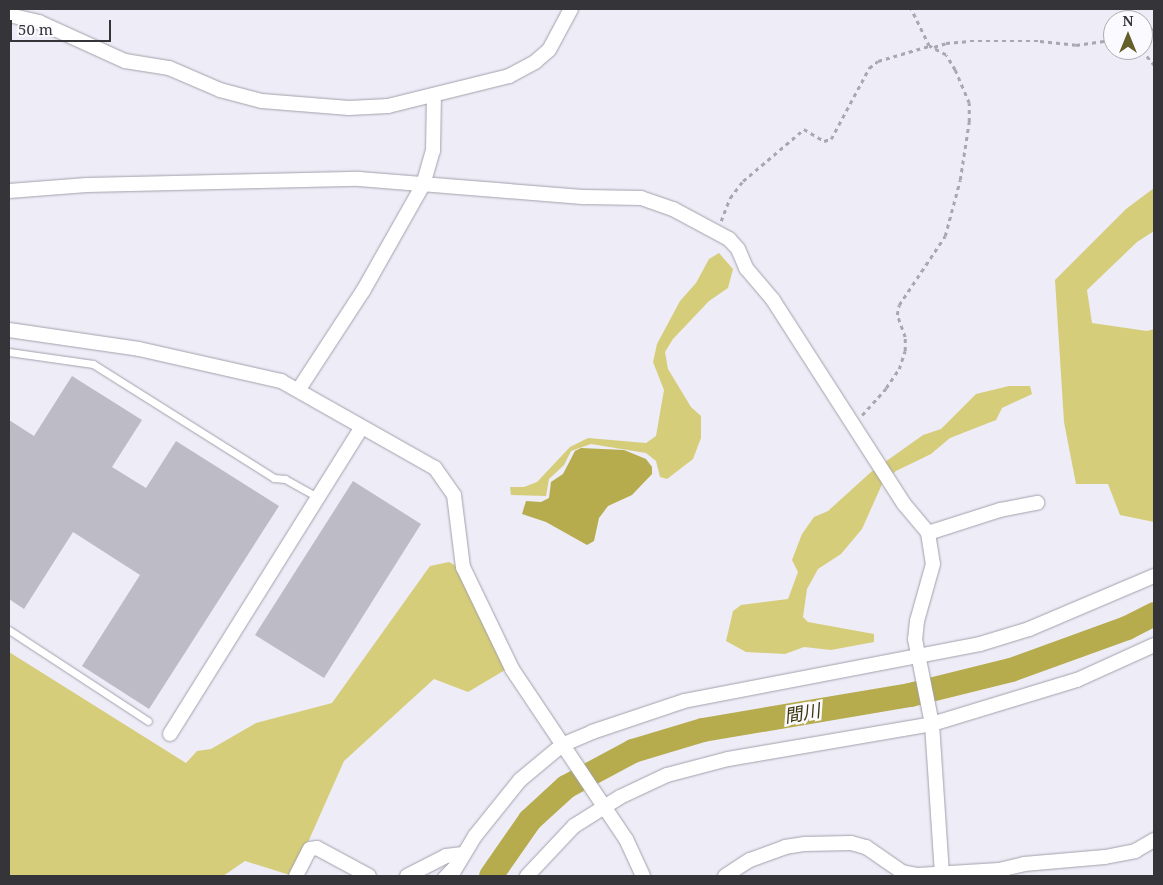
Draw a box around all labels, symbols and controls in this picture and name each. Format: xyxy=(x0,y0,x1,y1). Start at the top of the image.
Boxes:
scale bar xyxy=(12,10,114,42)
north arrow xyxy=(1103,10,1153,60)
text: N xyxy=(1122,11,1134,30)
text: 50 m xyxy=(18,19,53,39)
water label: 間川 xyxy=(782,699,822,727)

